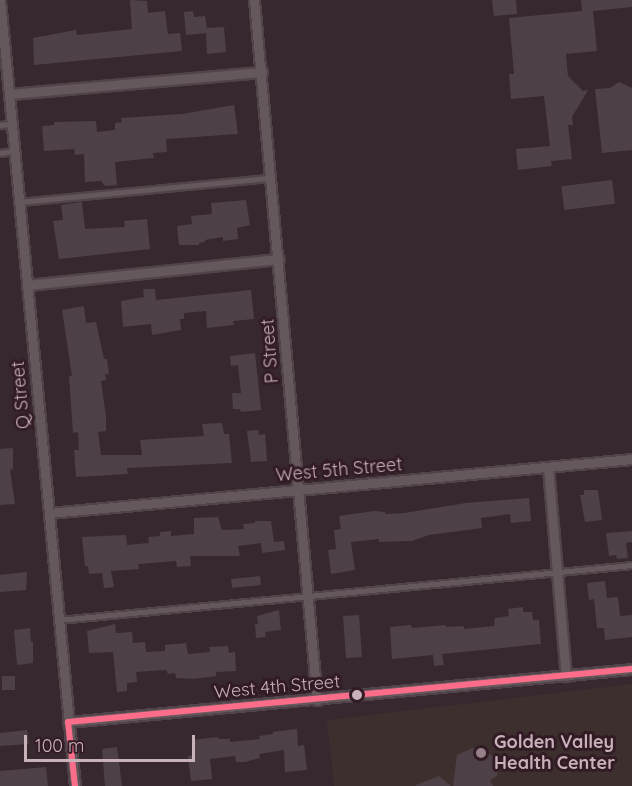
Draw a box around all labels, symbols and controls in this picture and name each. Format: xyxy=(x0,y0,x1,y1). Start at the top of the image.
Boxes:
street label: P Street xyxy=(257,318,283,384)
street label: Q Street xyxy=(7,360,35,430)
street label: West 5th Street xyxy=(275,454,403,486)
street label: West 4th Street xyxy=(213,671,341,703)
unlabelled marker xyxy=(351,689,363,701)
scale bar xyxy=(27,723,198,761)
place label: Golden Valley Health Center xyxy=(494,732,615,774)
text: 100 m xyxy=(35,734,84,757)
marker: Golden Valley Health Center xyxy=(472,744,490,762)

